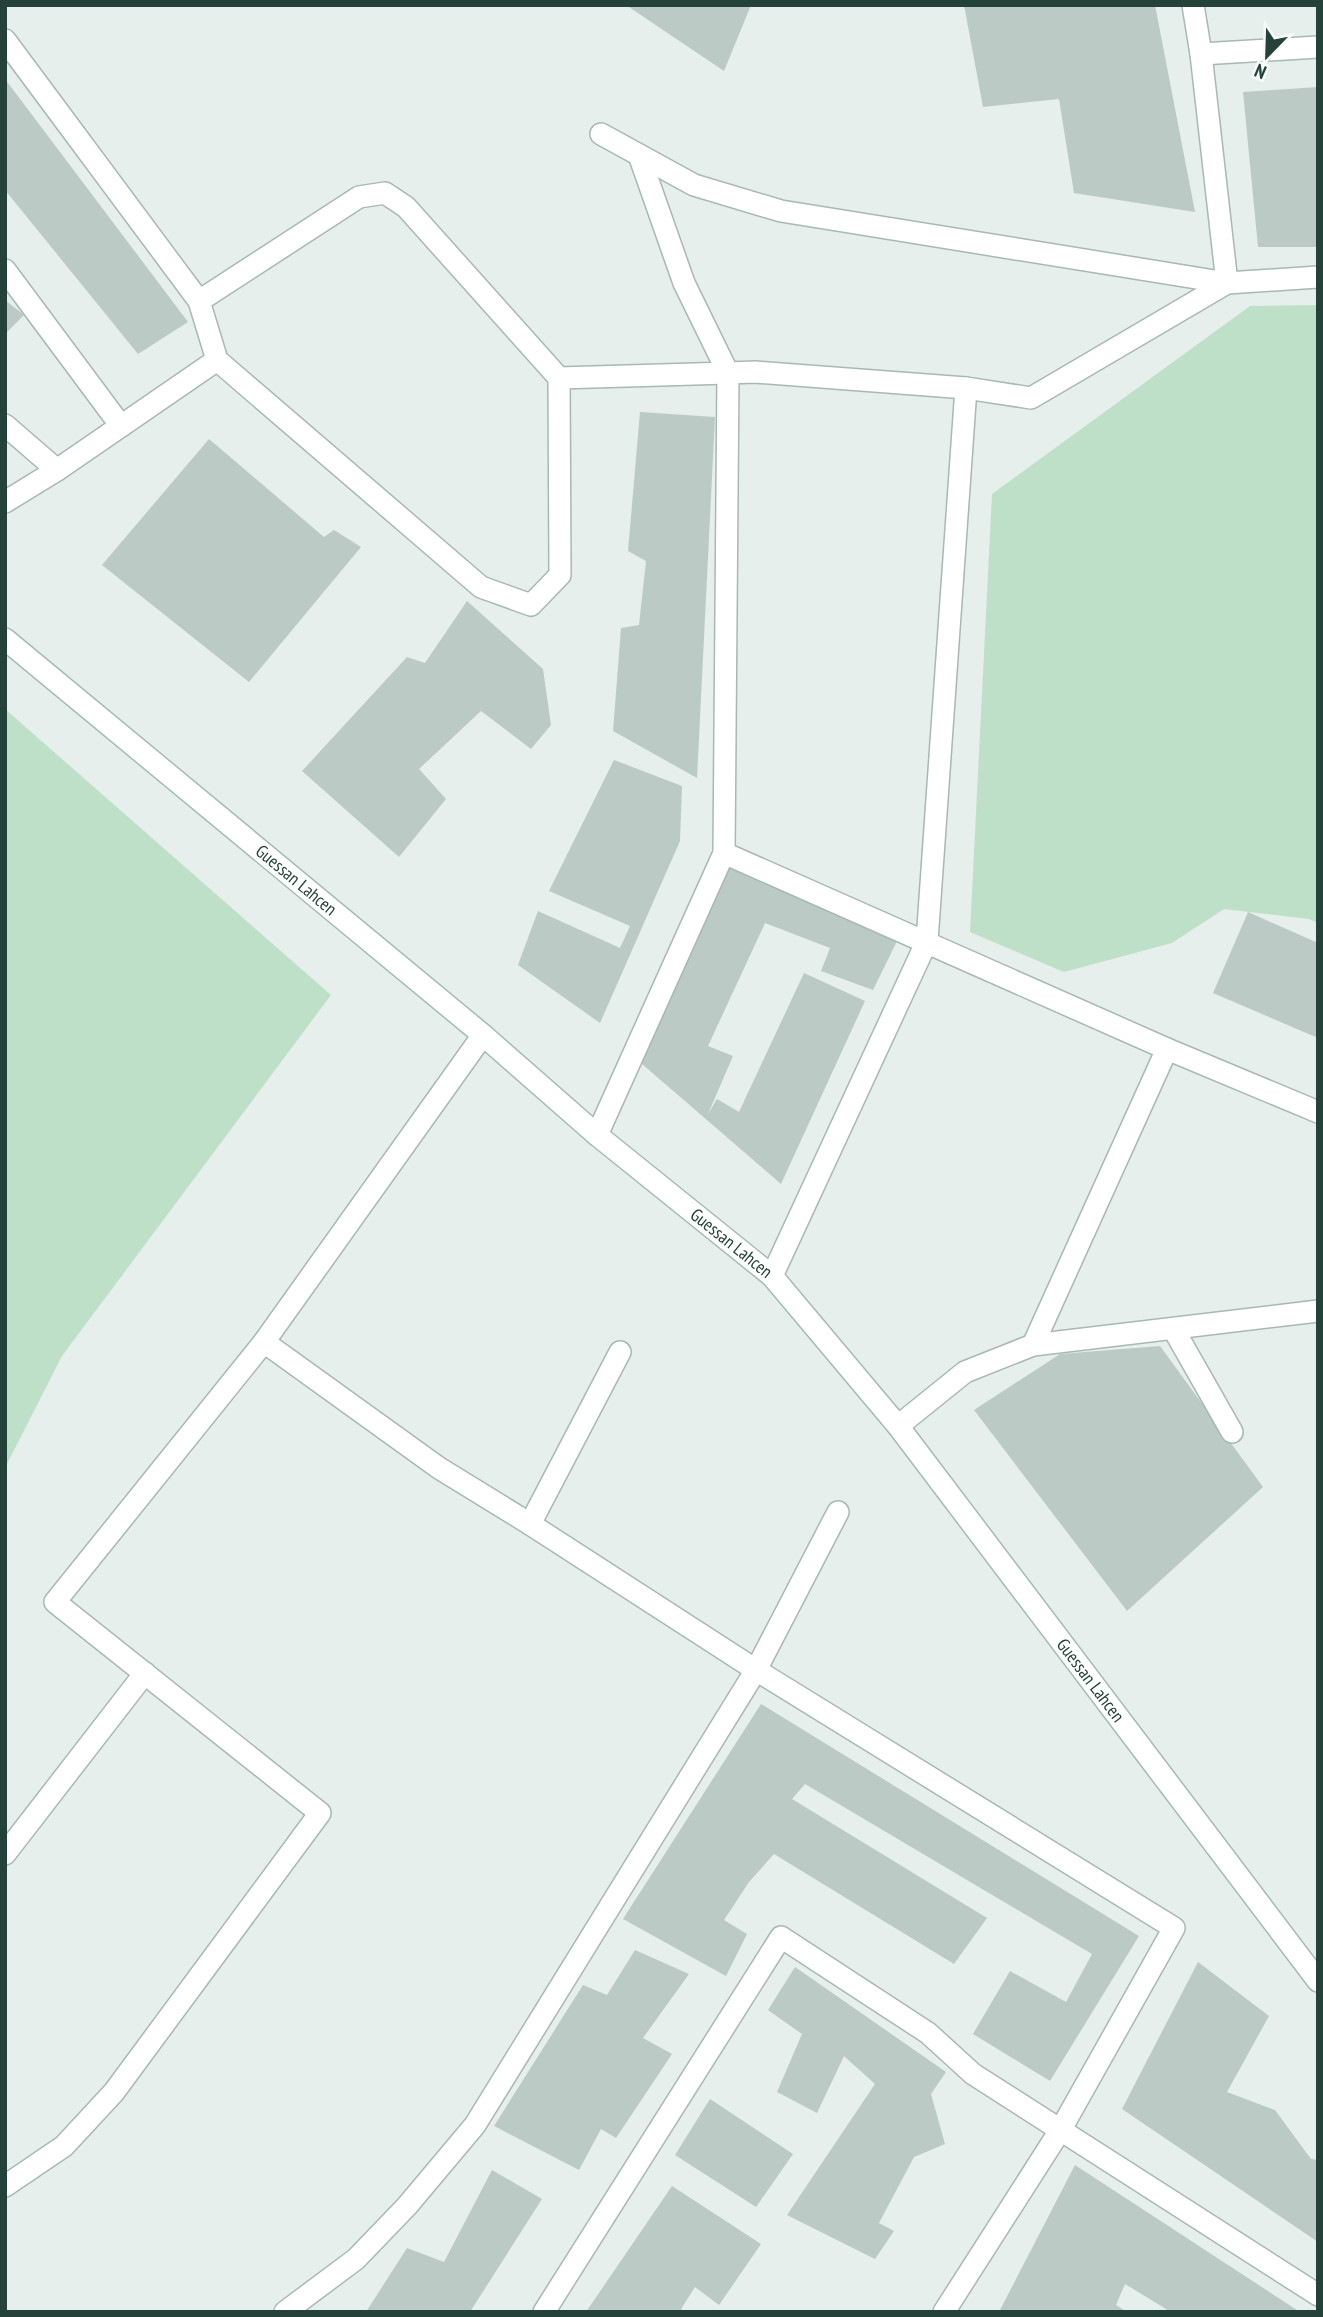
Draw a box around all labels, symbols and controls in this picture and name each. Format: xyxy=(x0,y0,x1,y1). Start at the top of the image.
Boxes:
north arrow xyxy=(1232,21,1302,91)
text: N xyxy=(1251,59,1270,85)
street label: Guessan Lahcen xyxy=(251,839,342,920)
street label: Guessan Lahcen xyxy=(686,1203,778,1283)
street label: Guessan Lahcen xyxy=(1052,1634,1130,1726)

